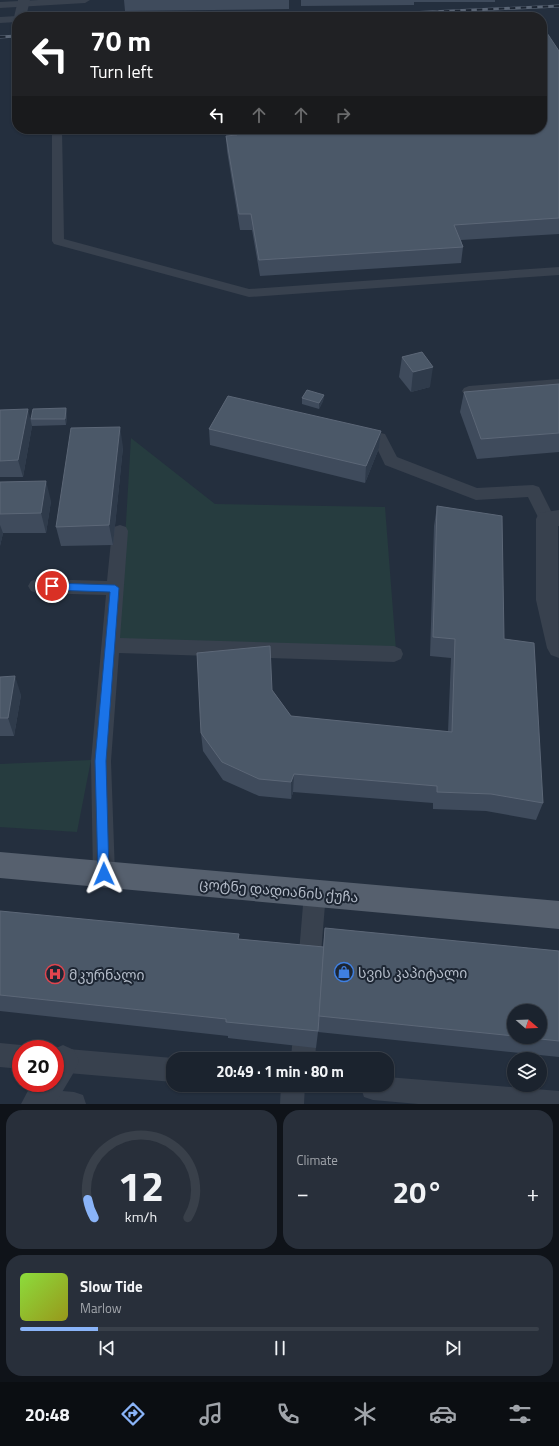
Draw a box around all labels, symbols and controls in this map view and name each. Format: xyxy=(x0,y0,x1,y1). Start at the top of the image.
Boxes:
text: 70 m xyxy=(90,19,151,62)
icon: left xyxy=(24,28,76,80)
text: Turn left xyxy=(90,58,153,85)
icon: left xyxy=(206,104,228,126)
icon: ahead xyxy=(248,104,270,126)
icon: ahead xyxy=(290,104,312,126)
icon: right xyxy=(332,104,354,126)
pin xyxy=(35,569,69,603)
icon: arrive xyxy=(41,575,63,597)
position arrow xyxy=(83,853,125,895)
street label: ცოტნე დადიანის ქუჩა xyxy=(199,873,359,907)
shop icon: სვის კაპიტალი xyxy=(333,961,355,983)
place label: სვის კაპიტალი xyxy=(358,962,467,983)
hospital icon: მკურნალი xyxy=(44,963,66,985)
place label: მკურნალი xyxy=(69,964,145,985)
north arrow xyxy=(507,1004,547,1044)
map controls xyxy=(507,1004,547,1092)
speed limit sign: 20 xyxy=(12,1040,64,1092)
button: layers xyxy=(507,1052,547,1092)
text: 20:49 · 1 min · 80 m xyxy=(216,1060,344,1083)
text: Climate xyxy=(297,1150,338,1170)
text: 12 xyxy=(118,1153,165,1216)
text: 20° xyxy=(393,1169,443,1215)
text: − xyxy=(297,1176,309,1210)
text: + xyxy=(527,1176,539,1210)
text: km/h xyxy=(125,1205,157,1227)
text: Slow Tide xyxy=(80,1275,143,1298)
text: Marlow xyxy=(80,1298,122,1318)
icon: previous xyxy=(96,1337,118,1359)
icon: pause xyxy=(269,1337,291,1359)
icon: next xyxy=(442,1337,464,1359)
icon: directions xyxy=(119,1400,147,1428)
icon: music xyxy=(197,1400,225,1428)
icon: phone xyxy=(274,1400,302,1428)
icon: climate xyxy=(351,1400,379,1428)
icon: car xyxy=(429,1400,457,1428)
icon: filters xyxy=(506,1400,534,1428)
text: 20:48 xyxy=(25,1401,70,1428)

